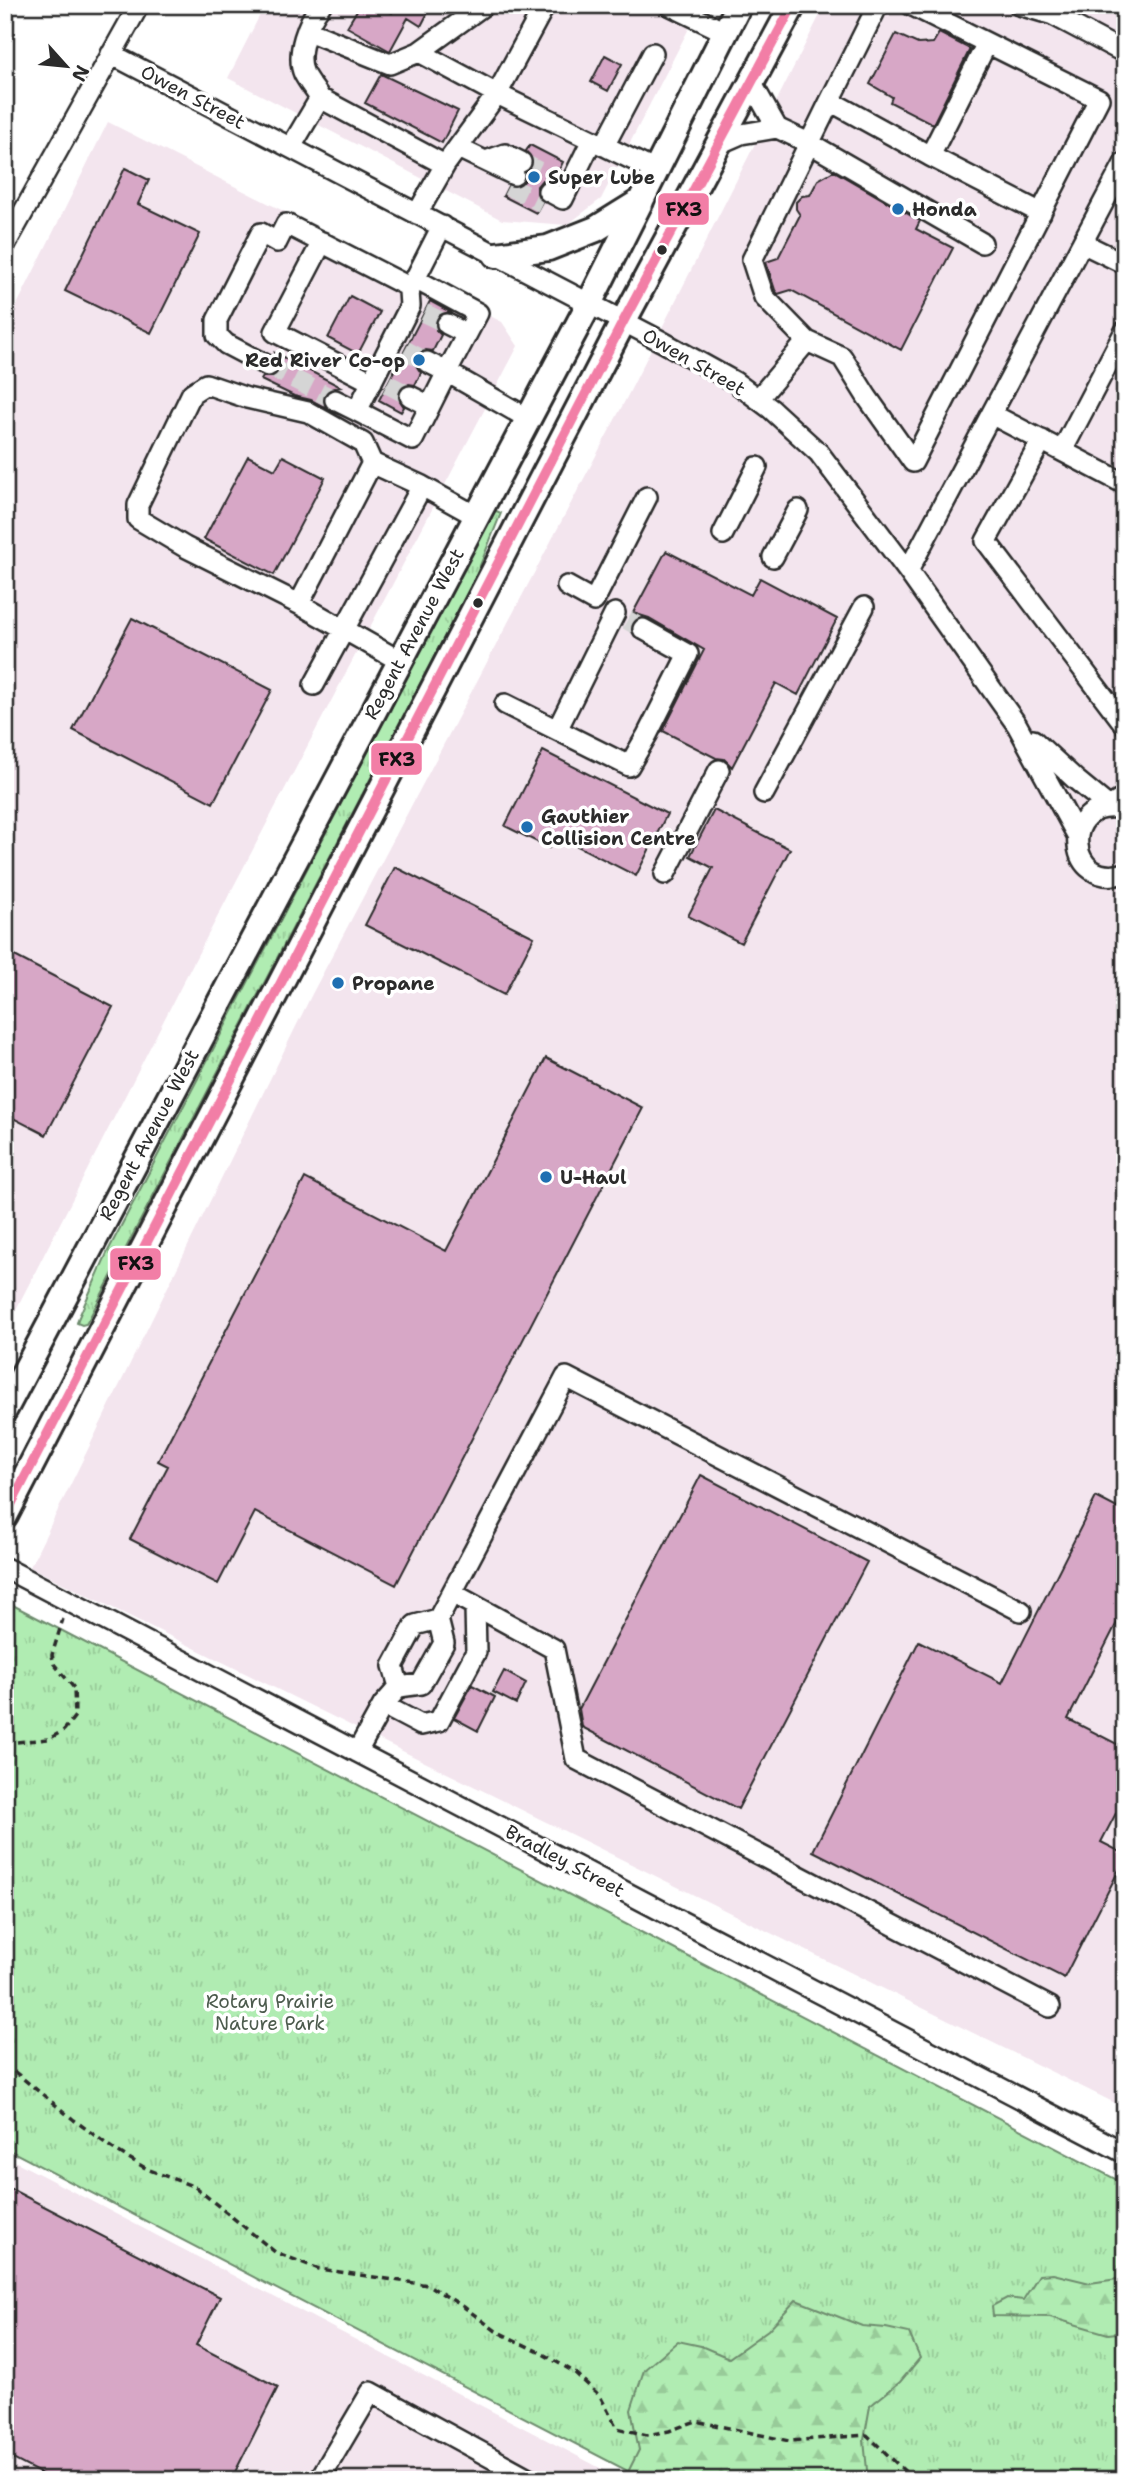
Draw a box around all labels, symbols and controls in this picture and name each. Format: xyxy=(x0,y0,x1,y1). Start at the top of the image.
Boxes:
north arrow xyxy=(32,32,102,102)
street label: Owen Street xyxy=(137,59,249,135)
text: N xyxy=(66,61,95,86)
place label: Super Lube xyxy=(548,165,655,190)
marker: Super Lube xyxy=(526,169,542,185)
line badge: FX3 xyxy=(657,192,710,226)
text: FX3 xyxy=(666,197,702,222)
place label: Honda xyxy=(912,197,977,222)
marker: Honda xyxy=(890,201,906,217)
unlabelled marker xyxy=(655,243,669,257)
street label: Owen Street xyxy=(638,323,750,401)
place label: Red River Co-op xyxy=(245,348,405,373)
marker: Red River Co-op xyxy=(411,352,427,368)
street label: Regent Avenue West xyxy=(358,544,470,724)
unlabelled marker xyxy=(471,596,485,610)
line badge: FX3 xyxy=(370,742,423,776)
text: FX3 xyxy=(379,747,415,772)
place label: Gauthier Collision Centre xyxy=(541,804,696,851)
marker: Gauthier Collision Centre xyxy=(519,819,535,835)
place label: Propane xyxy=(352,971,435,996)
marker: Propane xyxy=(330,975,346,991)
street label: Regent Avenue West xyxy=(93,1045,205,1225)
place label: U-Haul xyxy=(560,1165,627,1190)
marker: U-Haul xyxy=(538,1169,554,1185)
line badge: FX3 xyxy=(109,1247,162,1281)
text: FX3 xyxy=(118,1251,154,1276)
street label: Bradley Street xyxy=(501,1819,629,1903)
park label: Rotary Prairie Nature Park xyxy=(206,1989,334,2036)

